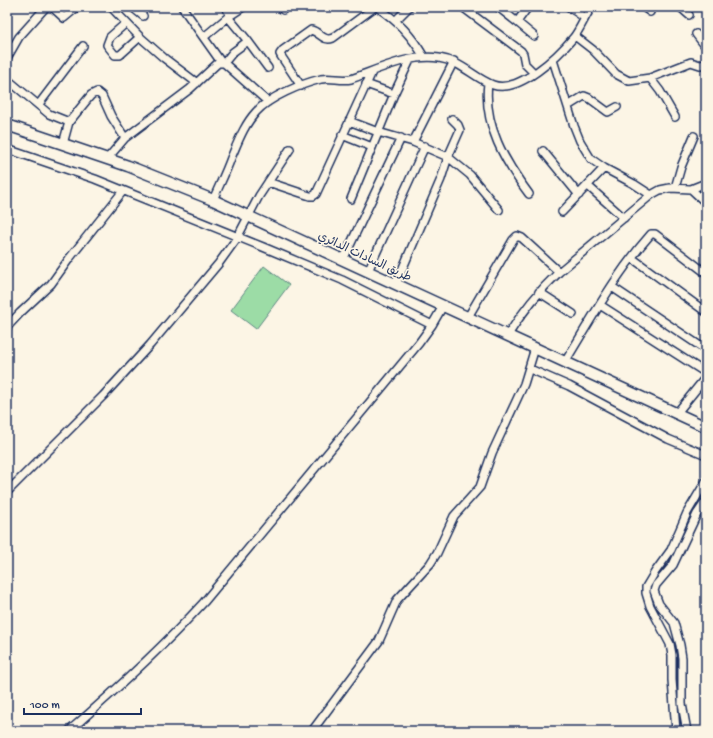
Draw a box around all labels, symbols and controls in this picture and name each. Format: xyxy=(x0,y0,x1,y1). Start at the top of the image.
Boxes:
street label: طريق السادات الدائري xyxy=(315,230,413,286)
scale bar xyxy=(24,690,141,716)
text: 100 m xyxy=(29,699,60,713)

